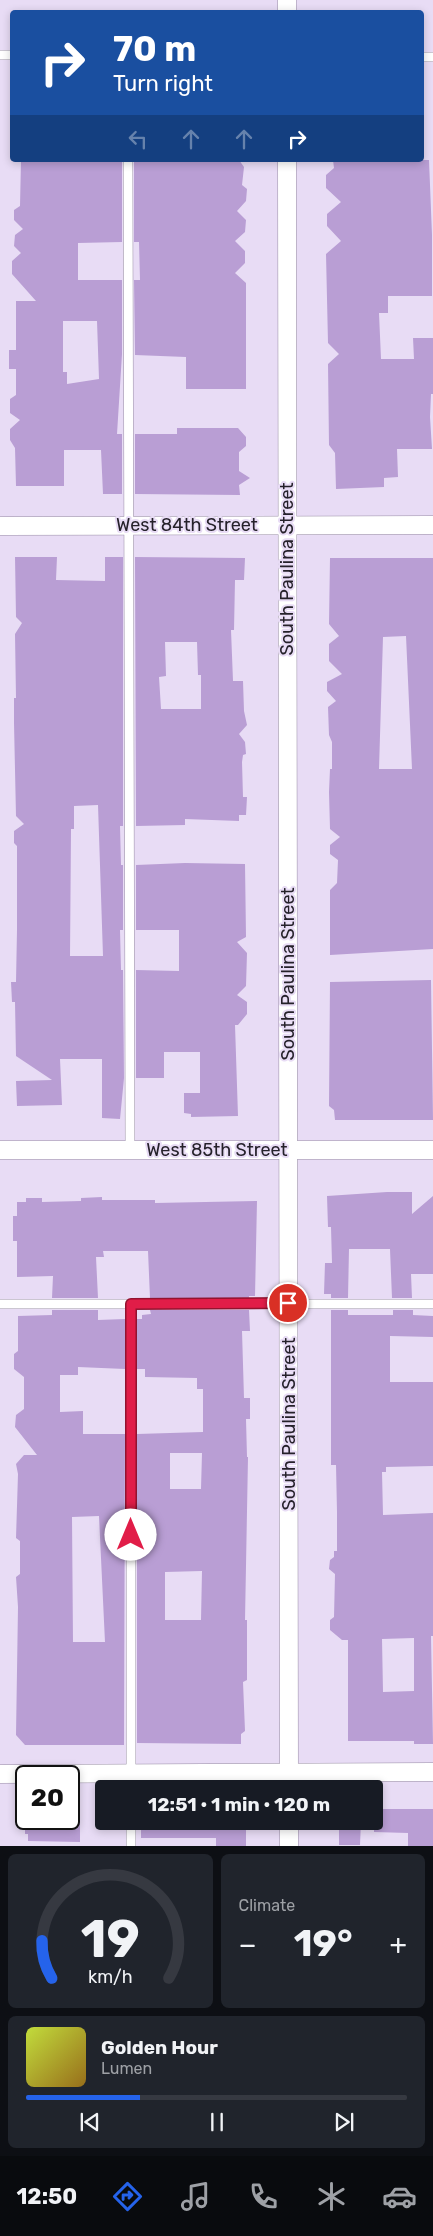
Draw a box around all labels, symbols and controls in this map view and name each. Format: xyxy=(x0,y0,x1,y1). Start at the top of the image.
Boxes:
text: 70 m xyxy=(113,28,196,70)
icon: right xyxy=(30,30,95,95)
text: Turn right xyxy=(113,70,213,97)
icon: left xyxy=(124,125,152,153)
icon: ahead xyxy=(177,125,205,153)
icon: ahead xyxy=(230,125,258,153)
icon: right xyxy=(283,125,311,153)
street label: South Paulina Street xyxy=(276,483,298,655)
street label: West 84th Street xyxy=(116,514,258,536)
street label: South Paulina Street xyxy=(277,888,299,1060)
street label: West 85th Street xyxy=(146,1139,288,1161)
pin xyxy=(267,1282,309,1324)
icon: arrive xyxy=(274,1289,302,1317)
street label: South Paulina Street xyxy=(278,1338,300,1510)
position arrow xyxy=(104,1508,156,1560)
speed limit sign: 20 xyxy=(15,1765,80,1830)
text: 12:51 · 1 min · 120 m xyxy=(148,1793,330,1816)
text: Climate xyxy=(239,1896,295,1915)
text: 19 xyxy=(81,1908,140,1970)
text: 19° xyxy=(294,1920,353,1966)
text: − xyxy=(239,1928,257,1961)
text: + xyxy=(390,1928,407,1961)
text: km/h xyxy=(88,1966,133,1987)
text: Golden Hour xyxy=(101,2036,218,2059)
text: Lumen xyxy=(101,2059,152,2078)
icon: previous xyxy=(76,2108,104,2136)
icon: pause xyxy=(203,2108,231,2136)
icon: next xyxy=(330,2108,358,2136)
icon: directions xyxy=(110,2179,145,2214)
icon: music xyxy=(178,2179,213,2214)
icon: phone xyxy=(246,2179,281,2214)
icon: climate xyxy=(314,2179,349,2214)
icon: car xyxy=(382,2179,417,2214)
text: 12:50 xyxy=(16,2183,77,2210)

